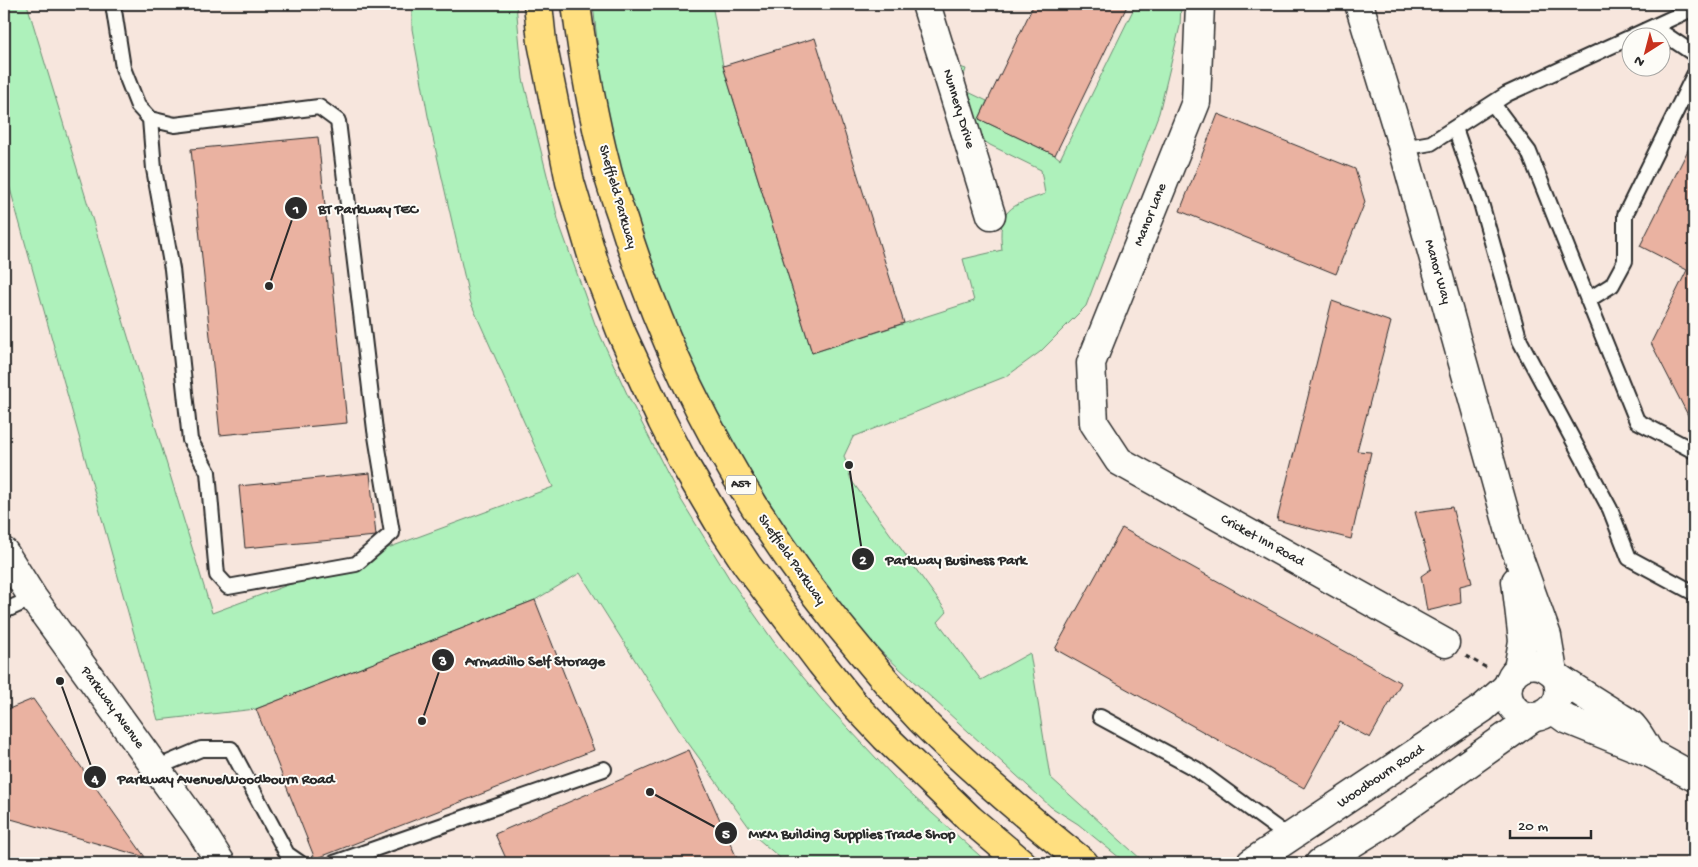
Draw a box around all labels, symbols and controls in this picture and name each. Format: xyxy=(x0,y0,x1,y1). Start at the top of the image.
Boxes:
north arrow xyxy=(1620,28,1670,78)
text: N xyxy=(1631,51,1649,70)
street label: Nunnery Drive xyxy=(938,67,978,151)
street label: Sheffield Parkway xyxy=(594,143,640,251)
street label: Manor Lane xyxy=(1131,180,1172,249)
callout: BT Parkway TEC xyxy=(283,193,428,223)
text: 1 xyxy=(292,201,299,219)
text: BT Parkway TEC xyxy=(317,201,420,219)
street label: Manor Way xyxy=(1420,238,1454,306)
road number: A57 xyxy=(726,476,756,494)
street label: Sheffield Parkway xyxy=(753,511,829,609)
street label: Cricket Inn Road xyxy=(1217,511,1309,572)
callout: Parkway Business Park xyxy=(850,544,1037,574)
text: 2 xyxy=(859,552,867,570)
text: Parkway Business Park xyxy=(884,552,1029,570)
callout: Armadillo Self Storage xyxy=(430,645,615,675)
text: 3 xyxy=(438,653,447,671)
text: Armadillo Self Storage xyxy=(464,653,606,671)
street label: Parkway Avenue xyxy=(76,663,148,753)
street label: Woodbourn Road xyxy=(1334,741,1429,812)
callout: Parkway Avenue/Woodbourn Road xyxy=(83,762,345,792)
text: 4 xyxy=(90,771,99,789)
text: Parkway Avenue/Woodbourn Road xyxy=(117,771,337,789)
scale bar xyxy=(1510,807,1592,839)
callout: MKM Building Supplies Trade Shop xyxy=(713,818,965,848)
text: 20 m xyxy=(1518,818,1548,836)
text: 5 xyxy=(722,826,730,844)
text: MKM Building Supplies Trade Shop xyxy=(749,826,956,844)

